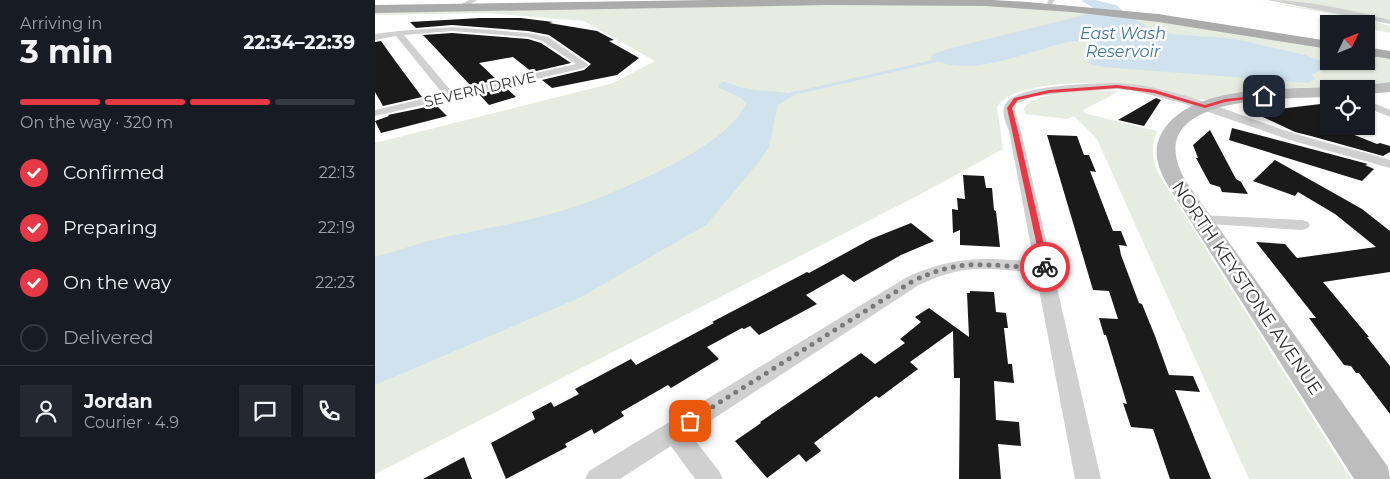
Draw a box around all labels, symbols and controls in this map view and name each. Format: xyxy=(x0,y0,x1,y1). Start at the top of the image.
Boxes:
text: Arriving in xyxy=(20,14,102,33)
north arrow xyxy=(1320,15,1375,70)
map controls xyxy=(1320,15,1375,135)
water label: East Wash Reservoir xyxy=(1080,24,1166,61)
text: 22:34–22:39 xyxy=(243,31,355,54)
text: 3 min xyxy=(20,32,113,71)
street label: SEVERN DRIVE xyxy=(422,67,538,111)
pin xyxy=(1243,75,1285,117)
button: locate xyxy=(1320,80,1375,135)
icon: home xyxy=(1250,82,1278,110)
text: On the way · 320 m xyxy=(20,113,173,132)
icon: check xyxy=(20,159,48,187)
text: Confirmed xyxy=(63,161,164,184)
text: 22:13 xyxy=(319,163,355,182)
street label: NORTH KEYSTONE AVENUE xyxy=(1167,177,1327,399)
icon: check xyxy=(20,214,48,242)
text: Preparing xyxy=(63,216,158,239)
text: 22:19 xyxy=(318,218,355,237)
courier xyxy=(1020,242,1070,292)
icon: bike xyxy=(1031,253,1059,281)
icon: check xyxy=(20,269,48,297)
text: On the way xyxy=(63,271,171,294)
text: 22:23 xyxy=(315,273,355,292)
text: Delivered xyxy=(63,326,154,349)
button: person xyxy=(20,385,72,437)
button: chat xyxy=(239,385,291,437)
button: phone xyxy=(303,385,355,437)
text: Jordan xyxy=(84,390,153,413)
pin xyxy=(669,400,711,442)
icon: bag xyxy=(676,407,704,435)
text: Courier · 4.9 xyxy=(84,413,179,432)

